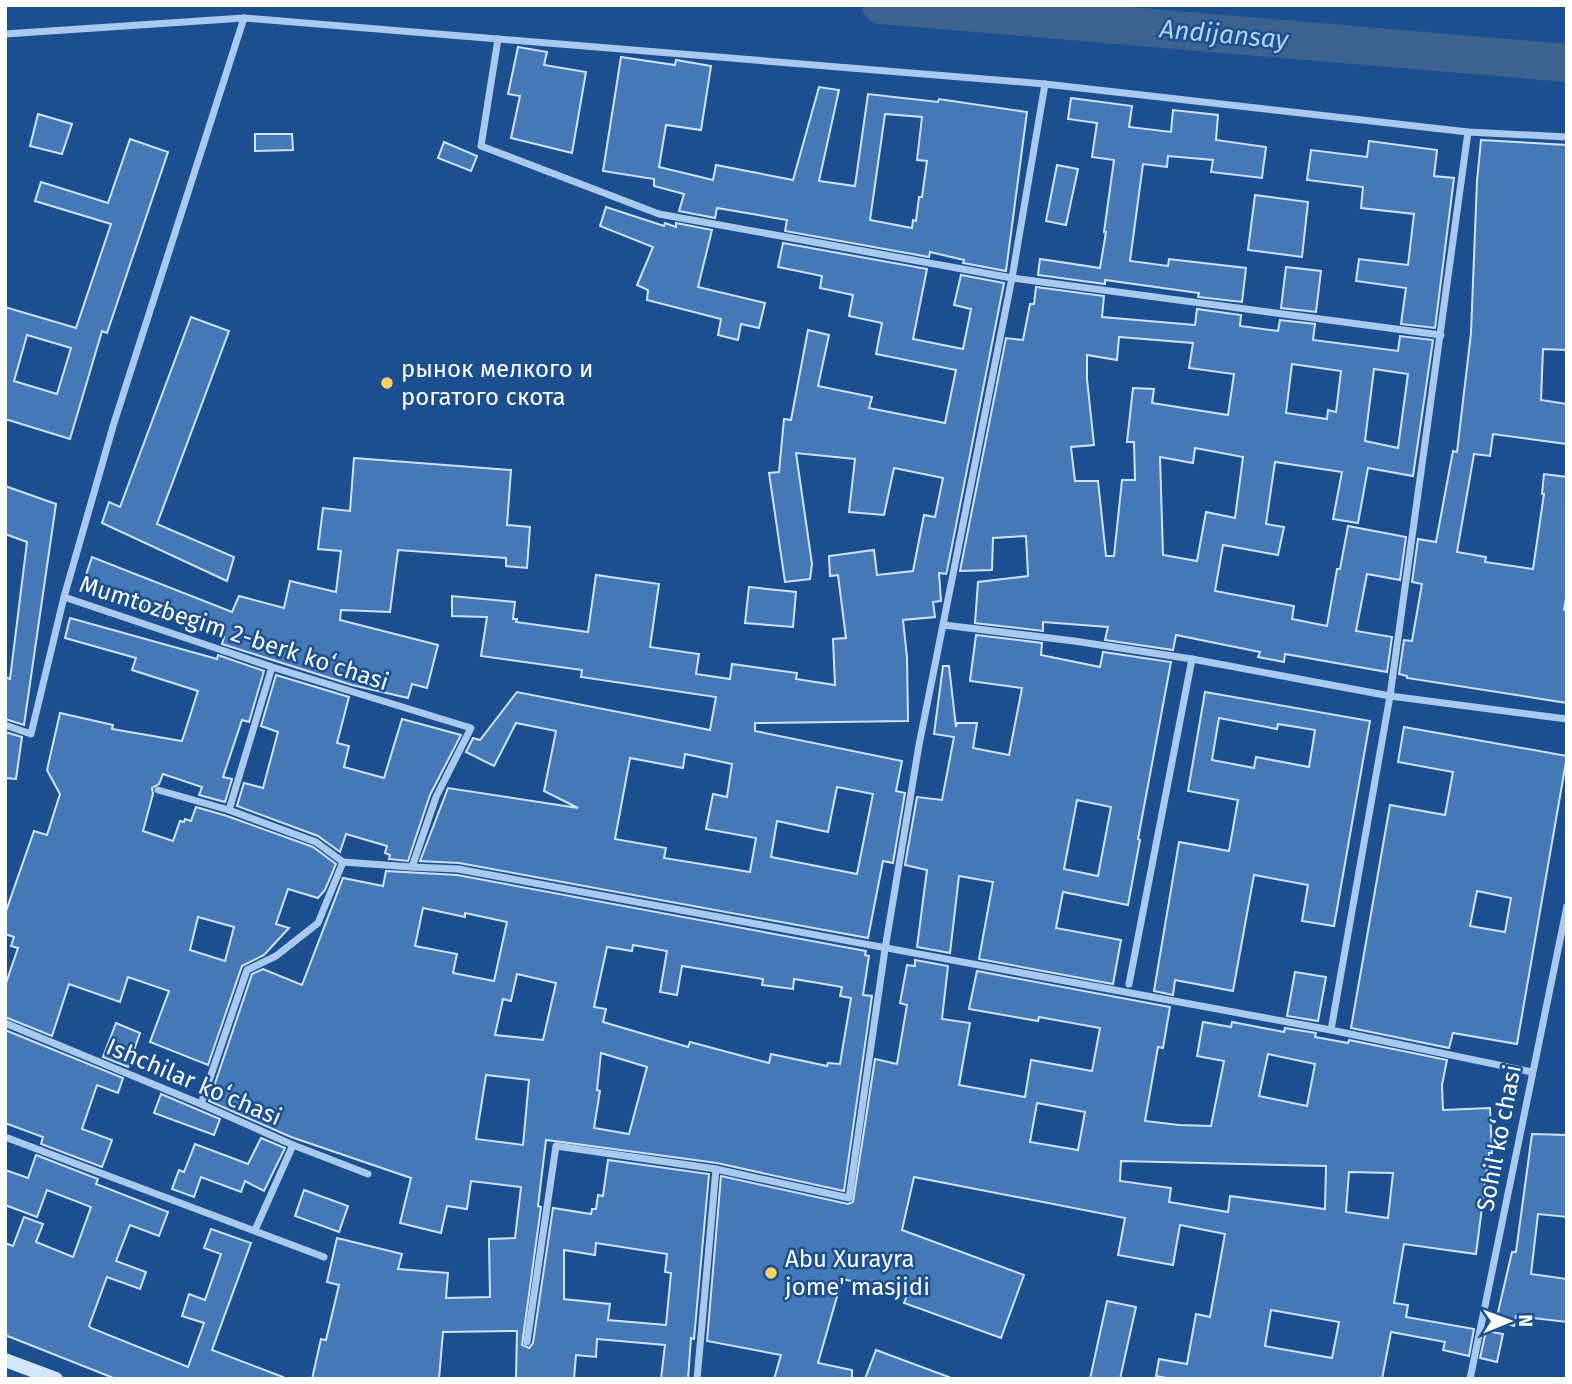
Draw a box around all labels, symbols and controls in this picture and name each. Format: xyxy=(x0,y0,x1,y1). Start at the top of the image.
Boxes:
water label: Andijansay xyxy=(1157,13,1291,56)
place label: рынок мелкого и рогатого скота xyxy=(401,355,593,411)
marker: рынок мелкого и рогатого скота xyxy=(379,375,395,391)
street label: Mumtozbegim 2-berk koʻchasi xyxy=(76,570,392,696)
street label: Ishchilar koʻchasi xyxy=(102,1032,286,1132)
street label: Sohil koʻchasi xyxy=(1471,1062,1527,1214)
place label: Abu Xurayra jome' masjidi xyxy=(784,1245,930,1301)
marker: Abu Xurayra jome' masjidi xyxy=(763,1265,779,1281)
north arrow xyxy=(1474,1286,1544,1356)
text: N xyxy=(1514,1314,1537,1327)

